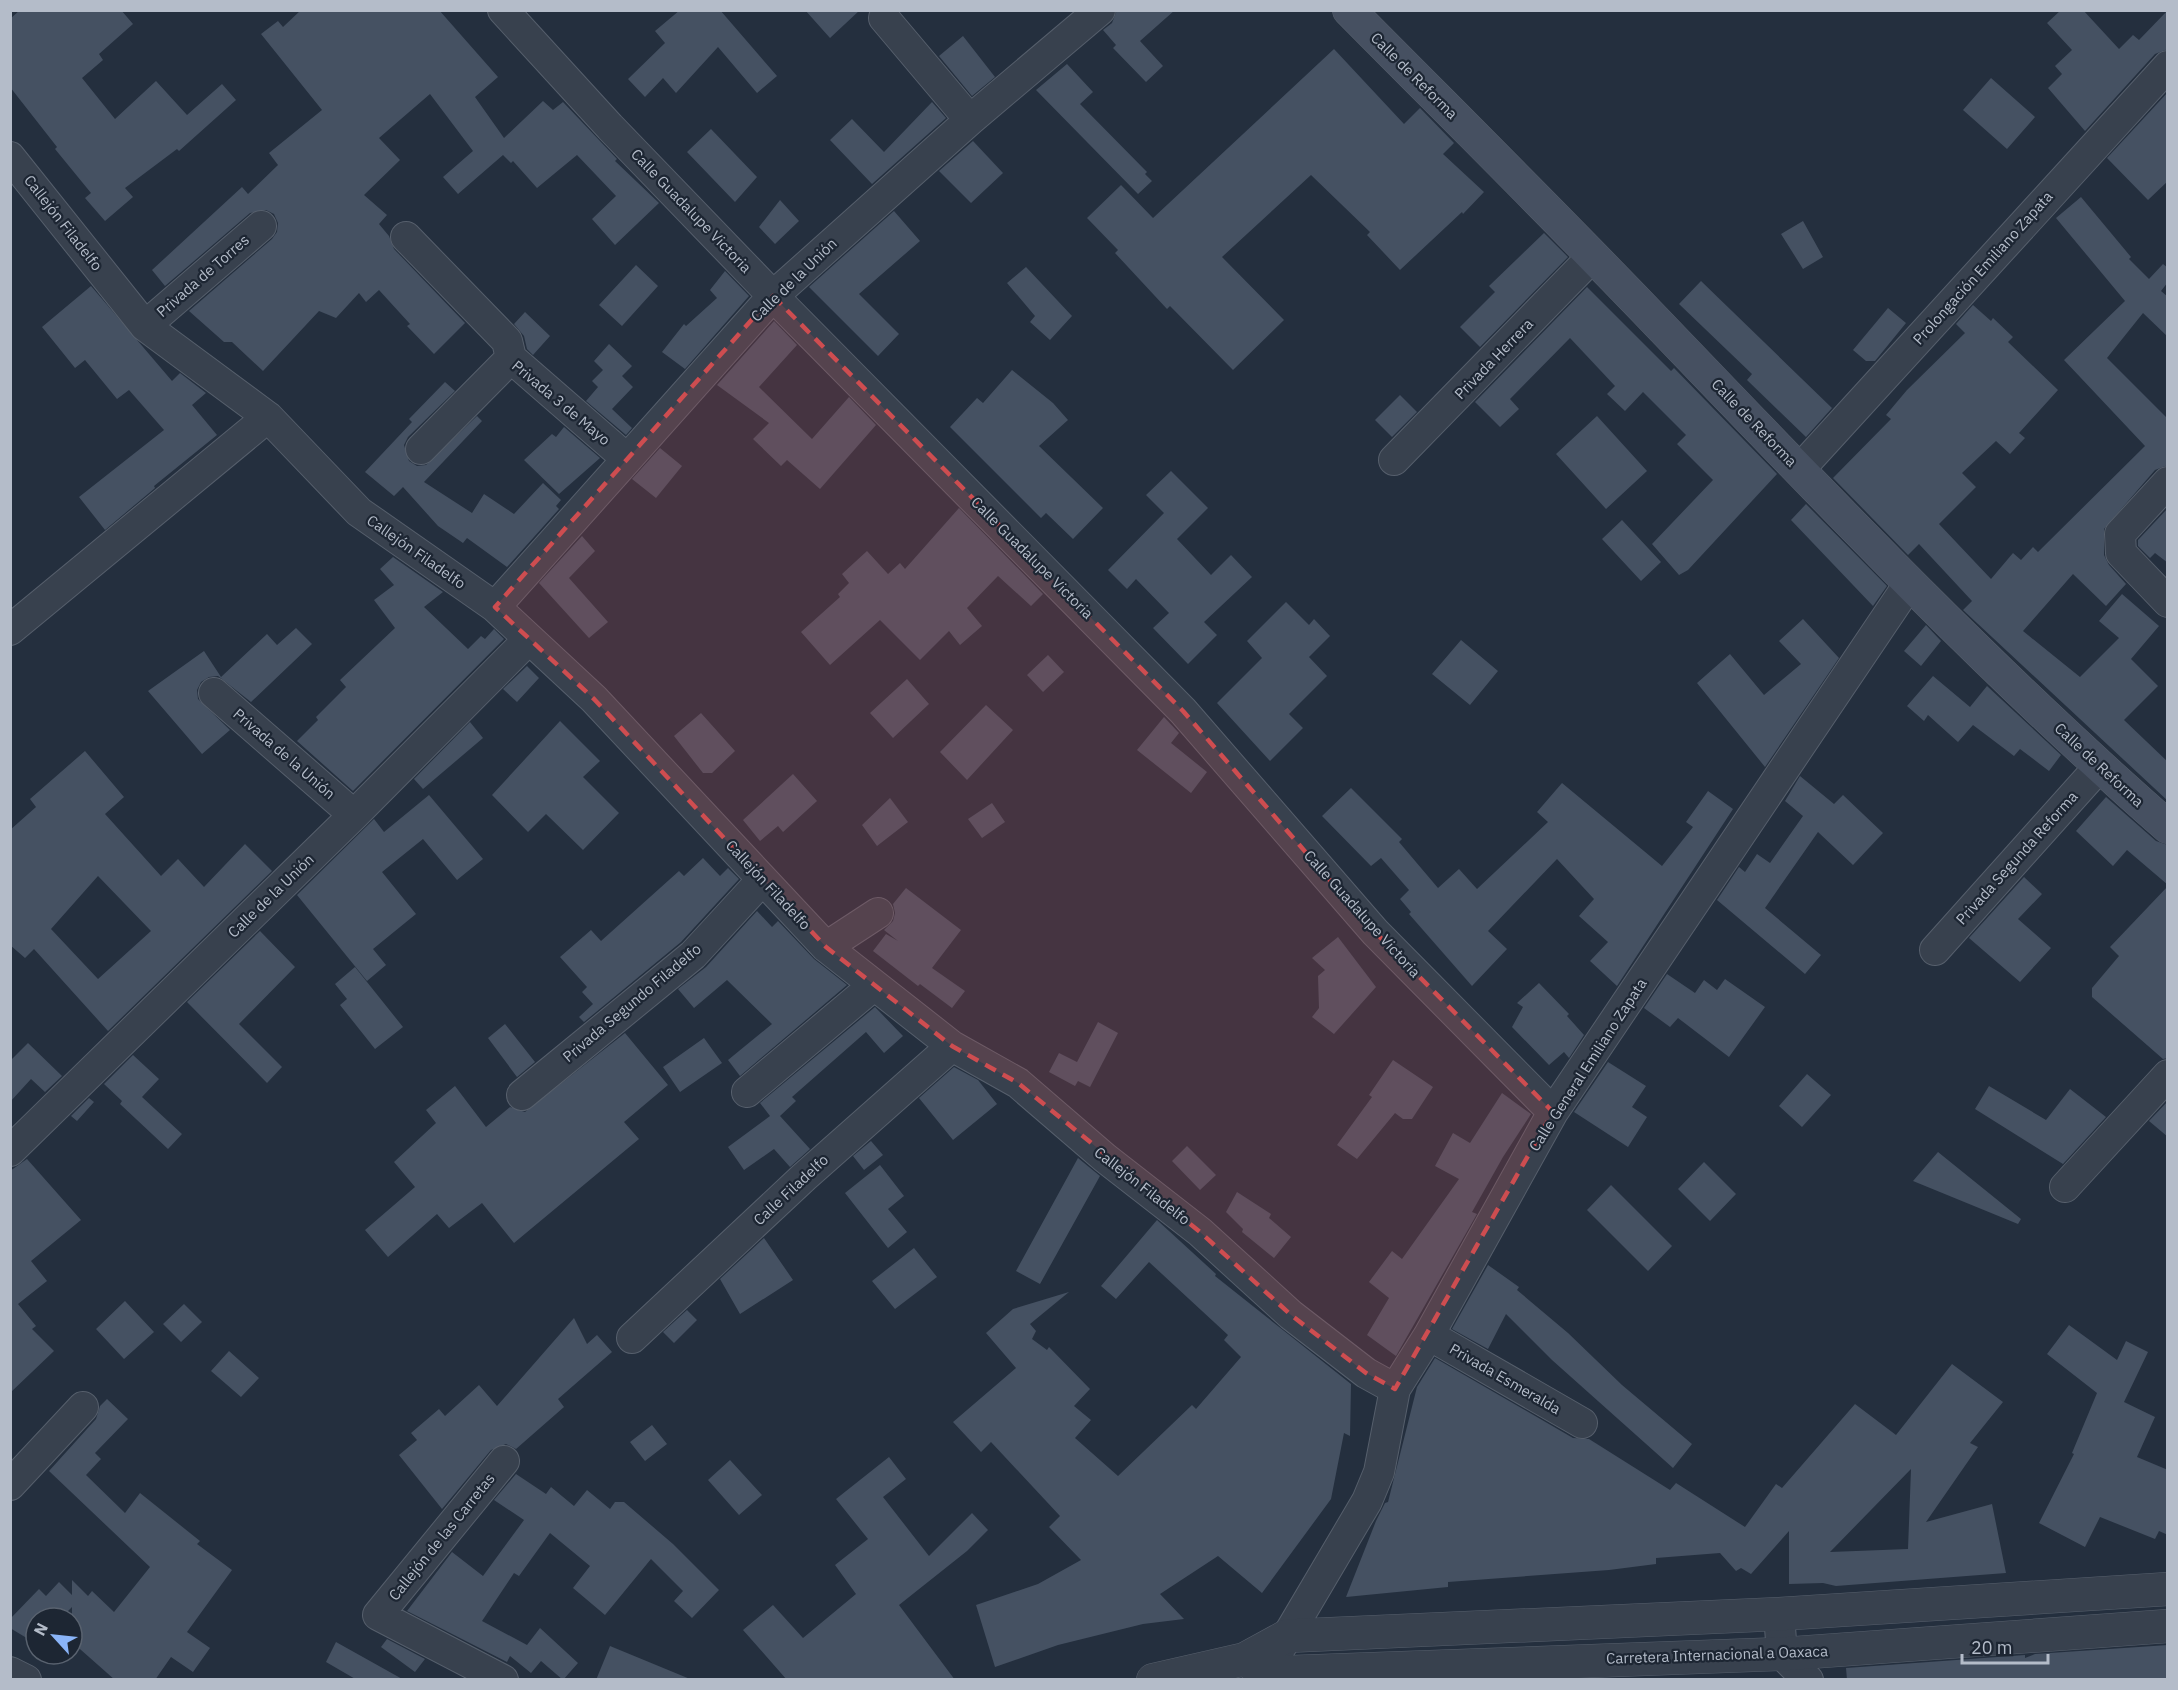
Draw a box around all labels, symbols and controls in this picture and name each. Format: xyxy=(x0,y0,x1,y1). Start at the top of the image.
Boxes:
street label: Calle de Reforma xyxy=(1367,28,1462,123)
street label: Calle Guadalupe Victoria xyxy=(627,145,756,277)
street label: Callejón Filadelfo xyxy=(20,171,107,274)
street label: Prolongación Emiliano Zapata xyxy=(1909,187,2057,348)
street label: Privada de Torres xyxy=(152,230,253,321)
street label: Calle de la Unión xyxy=(747,234,841,326)
street label: Privada Herrera xyxy=(1450,314,1537,403)
street label: Privada 3 de Mayo xyxy=(508,356,614,449)
street label: Calle de Reforma xyxy=(1708,375,1801,471)
street label: Calle Guadalupe Victoria xyxy=(967,493,1097,623)
street label: Callejón Filadelfo xyxy=(363,510,469,593)
street label: Privada de la Unión xyxy=(229,704,339,803)
street label: Calle de Reforma xyxy=(2051,718,2148,811)
street label: Privada Segunda Reforma xyxy=(1952,787,2082,928)
street label: Callejón Filadelfo xyxy=(722,836,815,934)
street label: Calle Guadalupe Victoria xyxy=(1300,846,1425,981)
street label: Calle de la Unión xyxy=(224,850,318,942)
street label: Privada Segundo Filadelfo xyxy=(559,939,705,1066)
street label: Calle General Emiliano Zapata xyxy=(1525,975,1651,1155)
street label: Callejón Filadelfo xyxy=(1091,1142,1194,1229)
street label: Calle Filadelfo xyxy=(749,1150,832,1229)
street label: Privada Esmeralda xyxy=(1446,1339,1564,1418)
street label: Callejón de las Carretas xyxy=(384,1469,499,1604)
north arrow xyxy=(24,1606,84,1666)
text: N xyxy=(29,1619,52,1639)
scale bar xyxy=(1962,1627,2048,1665)
text: 20 m xyxy=(1971,1636,2013,1659)
street label: Carretera Internacional a Oaxaca xyxy=(1606,1641,1828,1668)

